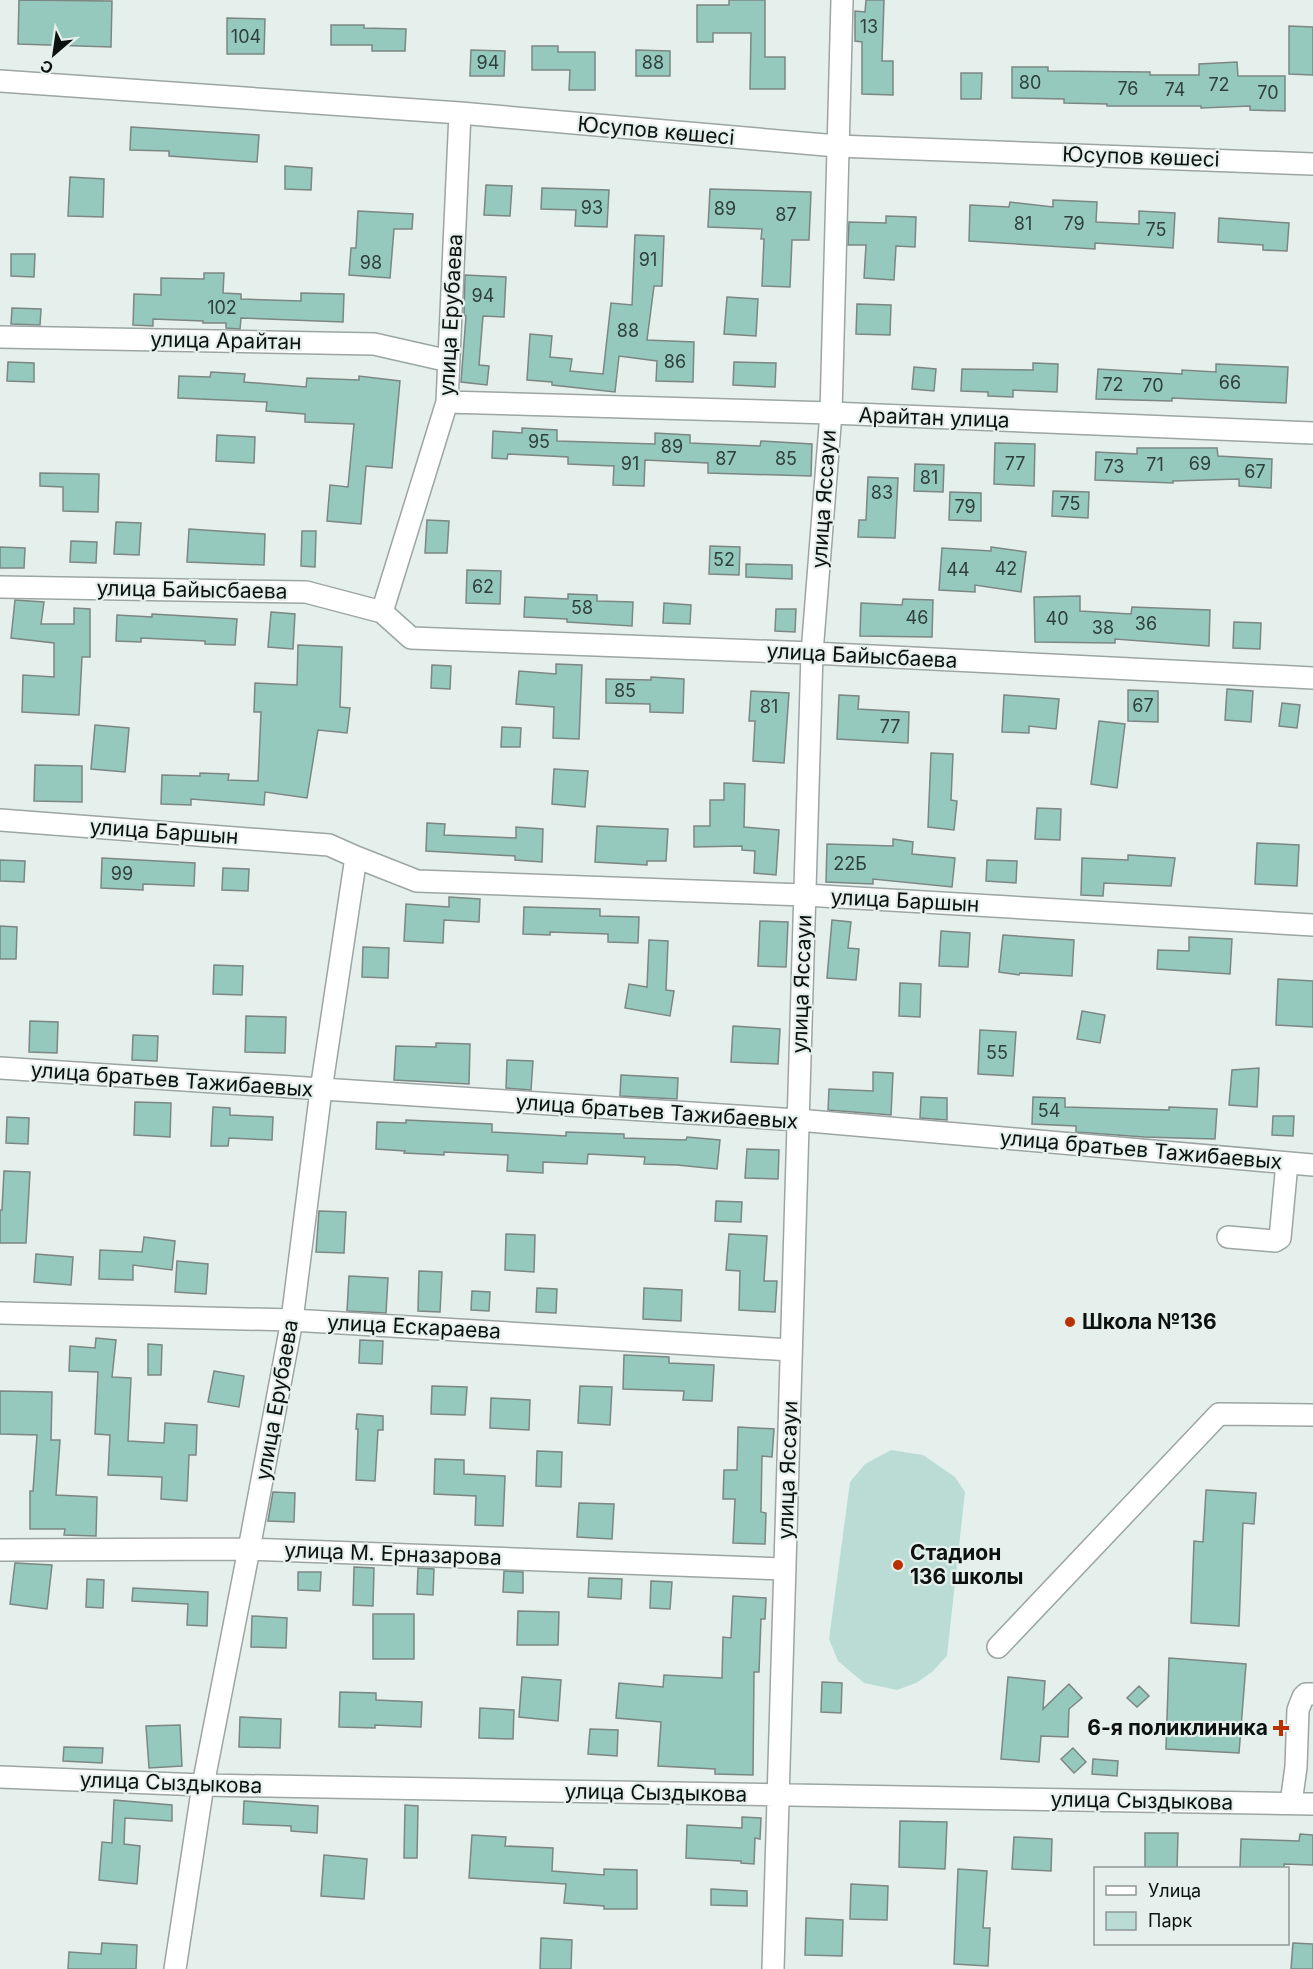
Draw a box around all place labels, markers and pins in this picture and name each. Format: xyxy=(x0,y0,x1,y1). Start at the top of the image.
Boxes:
place label: Школа №136 xyxy=(1082,1309,1217,1334)
marker: Школа №136 xyxy=(1063,1315,1077,1329)
place label: Стадион 136 школы xyxy=(910,1540,1024,1589)
marker: Стадион 136 школы xyxy=(891,1558,905,1572)
place label: 6-я поликлиника xyxy=(1087,1715,1268,1740)
marker: 6-я поликлиника xyxy=(1272,1719,1290,1737)

